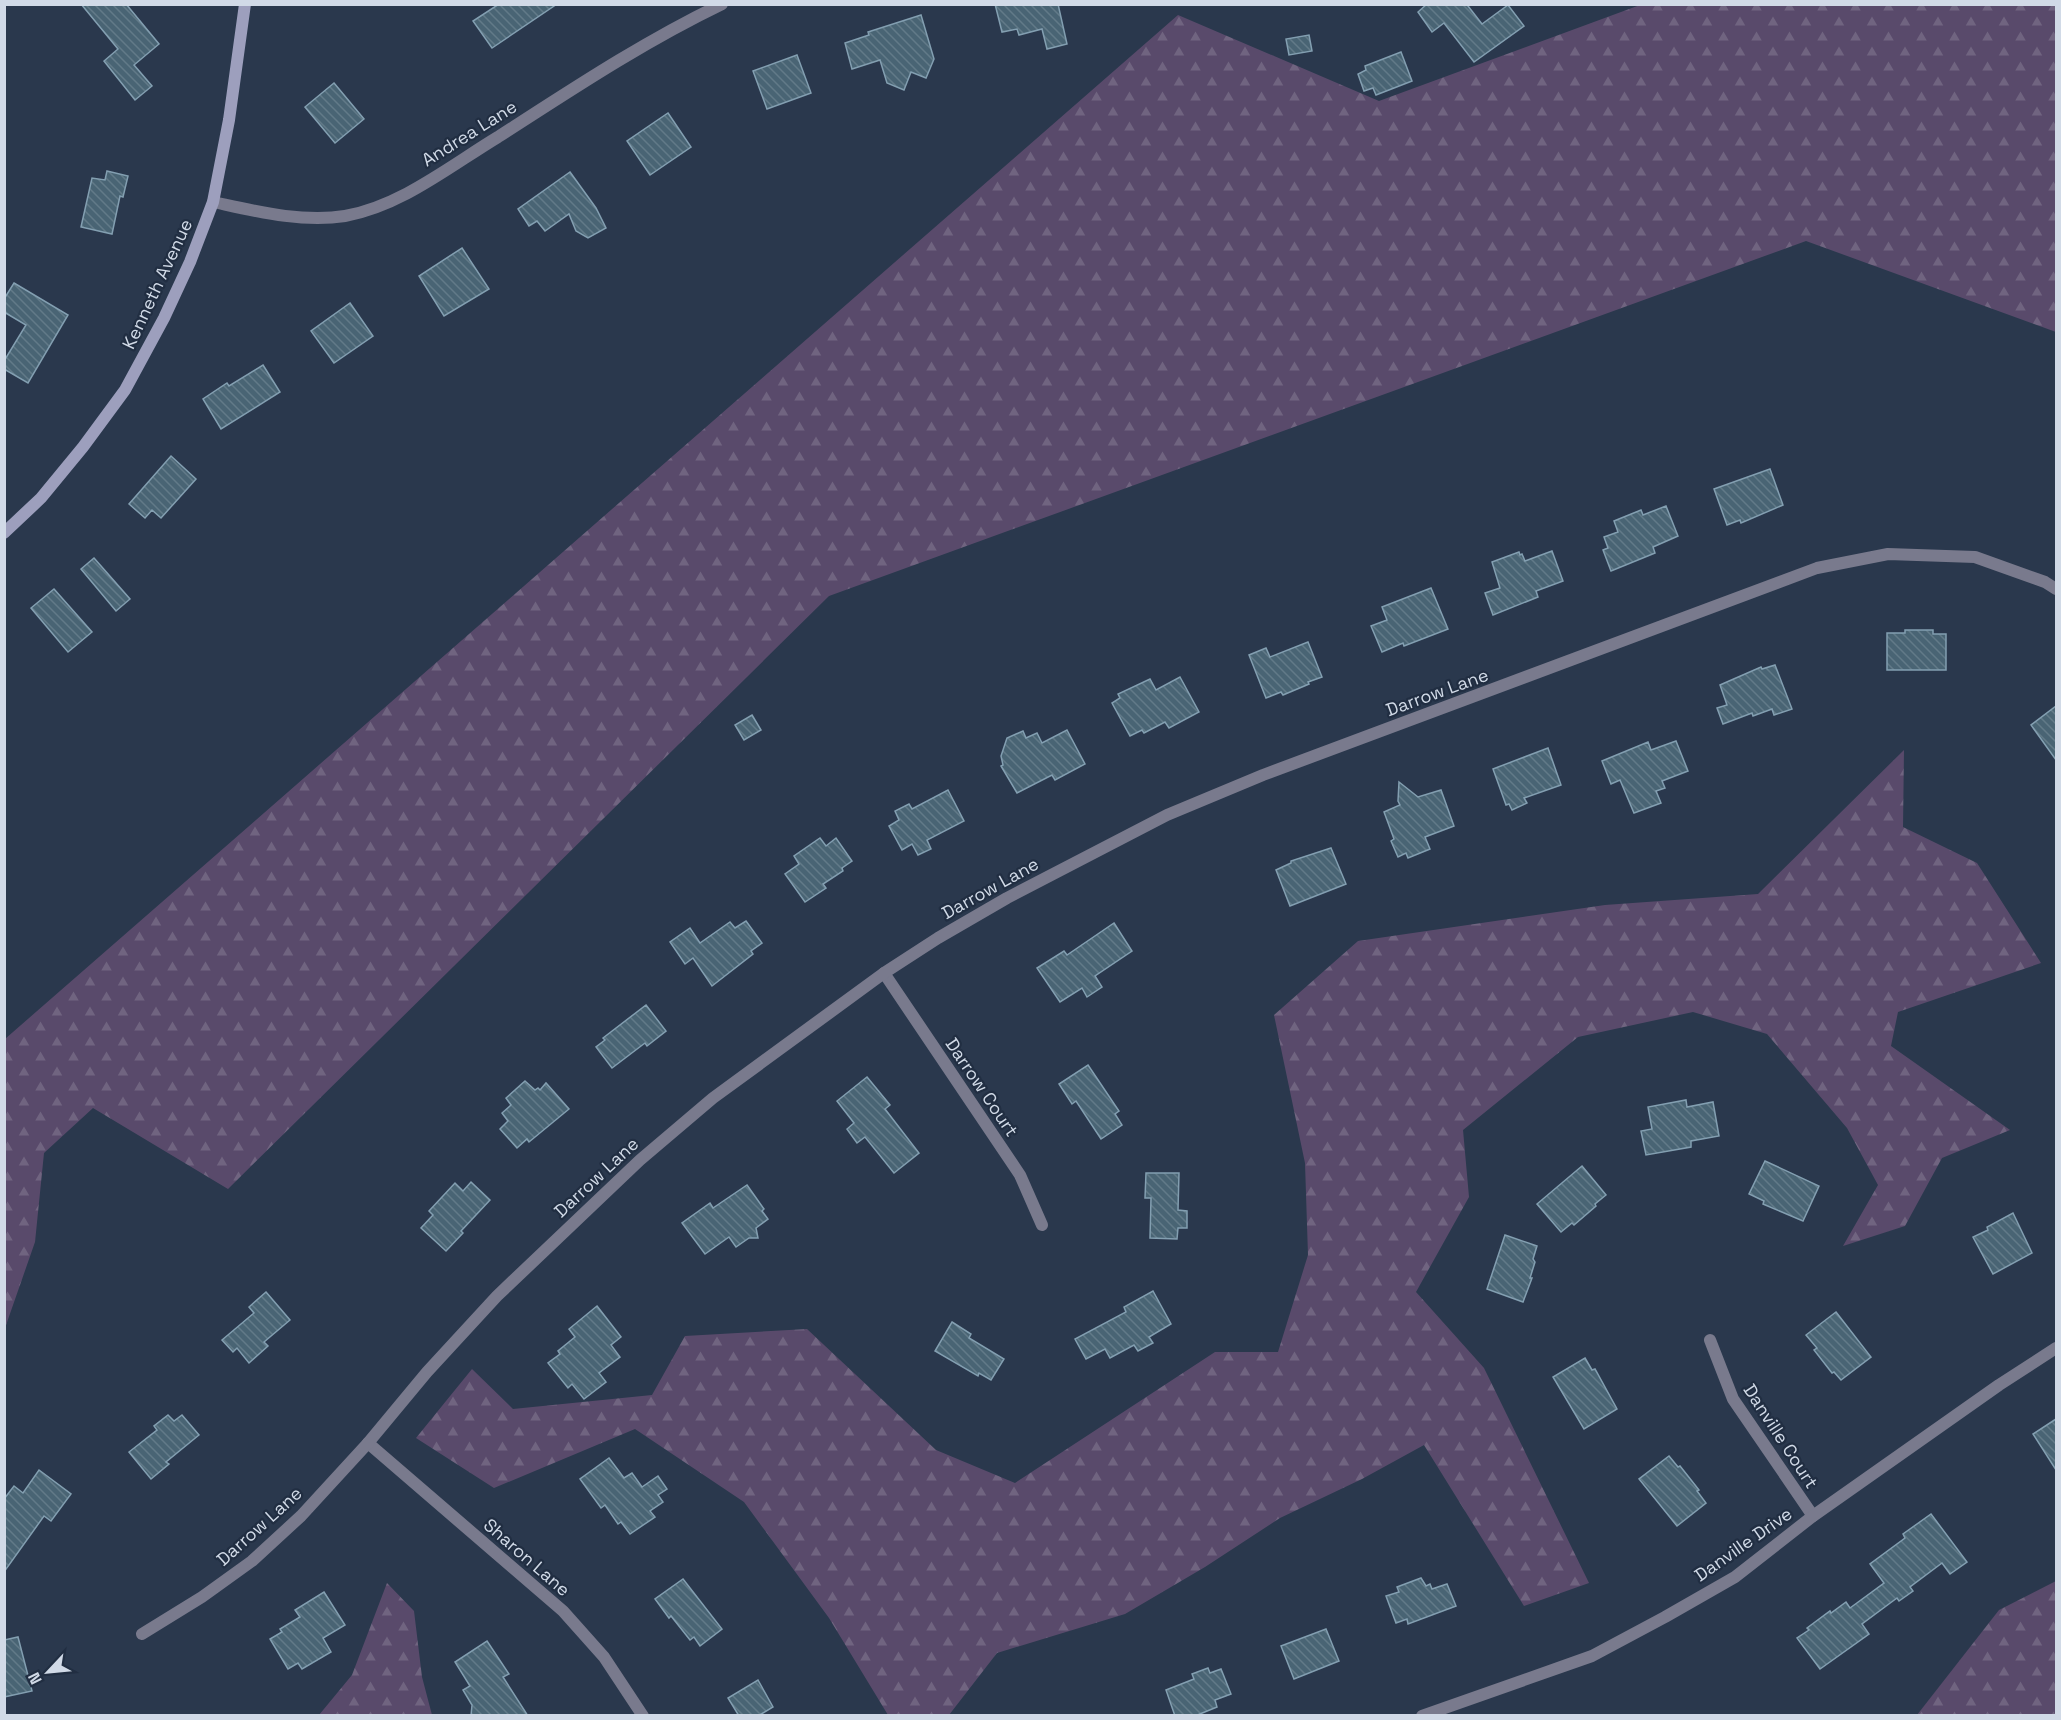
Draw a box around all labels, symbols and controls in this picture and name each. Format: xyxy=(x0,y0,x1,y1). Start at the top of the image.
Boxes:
street label: Andrea Lane xyxy=(417,95,521,171)
street label: Kenneth Avenue xyxy=(117,215,197,353)
street label: Darrow Lane xyxy=(1383,663,1491,721)
street label: Darrow Lane xyxy=(937,852,1043,924)
street label: Darrow Court xyxy=(941,1033,1023,1141)
street label: Darrow Lane xyxy=(549,1132,643,1222)
street label: Danville Court xyxy=(1739,1379,1823,1493)
street label: Darrow Lane xyxy=(211,1482,307,1570)
street label: Danville Drive xyxy=(1690,1502,1796,1586)
street label: Sharon Lane xyxy=(479,1513,575,1601)
north arrow xyxy=(18,1642,78,1702)
text: N xyxy=(23,1669,47,1688)

